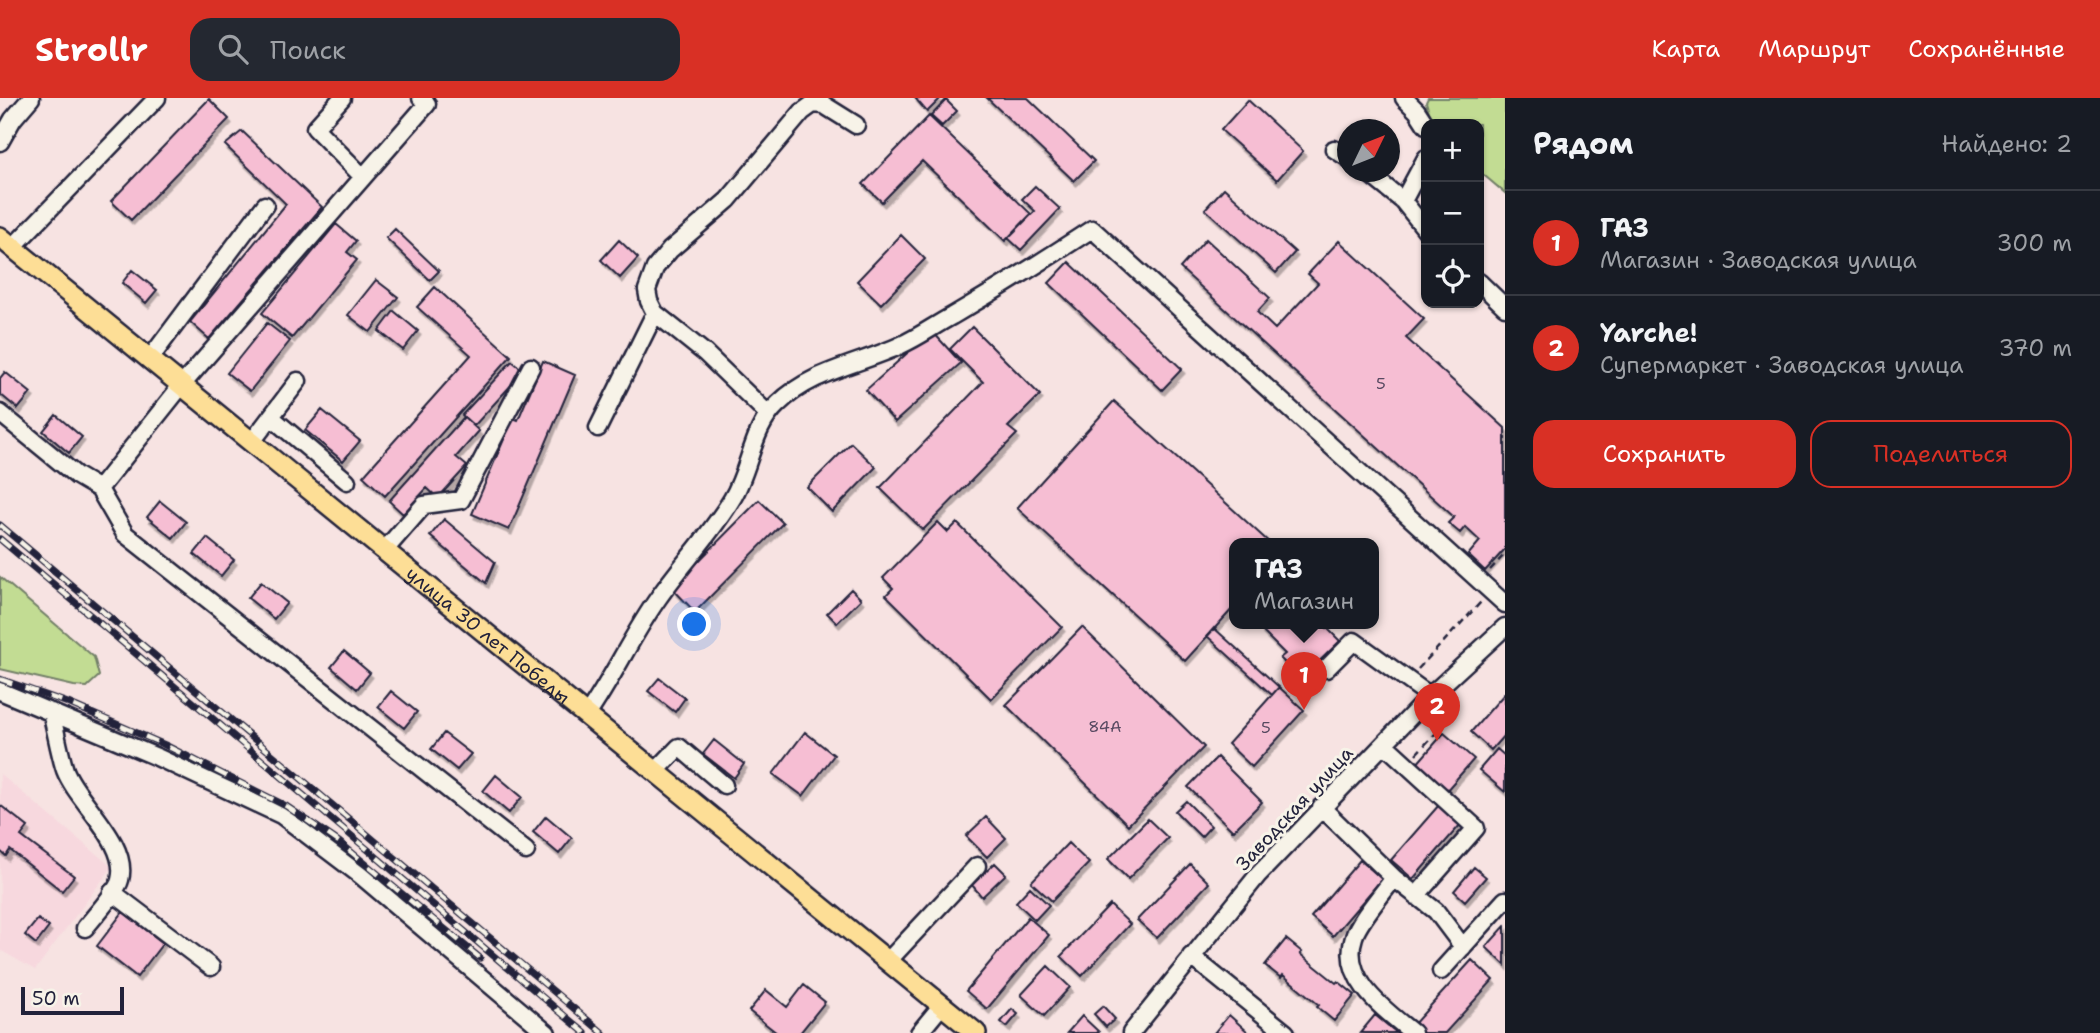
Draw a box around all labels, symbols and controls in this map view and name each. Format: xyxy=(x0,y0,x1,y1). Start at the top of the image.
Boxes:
search box xyxy=(190,18,680,81)
text: Strollr xyxy=(35,27,148,72)
icon: search xyxy=(214,30,252,68)
text: Поиск xyxy=(270,32,346,67)
text: Карта xyxy=(1652,33,1720,65)
text: Маршрут xyxy=(1758,33,1870,65)
text: Сохранённые xyxy=(1908,33,2065,65)
north arrow xyxy=(1337,119,1400,182)
map controls xyxy=(1421,119,1484,308)
button: + xyxy=(1421,119,1484,182)
text: Рядом xyxy=(1533,123,1633,164)
text: Найдено: 2 xyxy=(1942,129,2072,159)
button: − xyxy=(1421,182,1484,245)
text: ГАЗ xyxy=(1600,210,1648,245)
text: 1 xyxy=(1551,228,1561,258)
text: 300 m xyxy=(1997,228,2072,258)
button: locate xyxy=(1421,245,1484,308)
text: Магазин · Заводская улица xyxy=(1600,245,1917,275)
text: Yarche! xyxy=(1600,315,1698,350)
text: 2 xyxy=(1548,333,1564,363)
text: 370 m xyxy=(1999,333,2072,363)
text: Супермаркет · Заводская улица xyxy=(1600,350,1964,380)
house number: 5 xyxy=(1376,373,1386,394)
button: Сохранить xyxy=(1533,420,1796,488)
button: Поделиться xyxy=(1810,420,2072,488)
popup xyxy=(1229,538,1379,629)
text: ГАЗ xyxy=(1254,551,1303,586)
street label: улица 30 лет Победы xyxy=(401,561,575,710)
text: Магазин xyxy=(1254,586,1354,616)
your location xyxy=(677,607,711,641)
pin: 1 xyxy=(1281,652,1327,710)
pin: 2 xyxy=(1414,683,1460,741)
house number: 84А xyxy=(1088,716,1122,737)
house number: 5 xyxy=(1261,717,1271,738)
street label: Заводская улица xyxy=(1230,741,1359,876)
scale bar xyxy=(21,984,124,1016)
text: 50 m xyxy=(32,986,80,1011)

